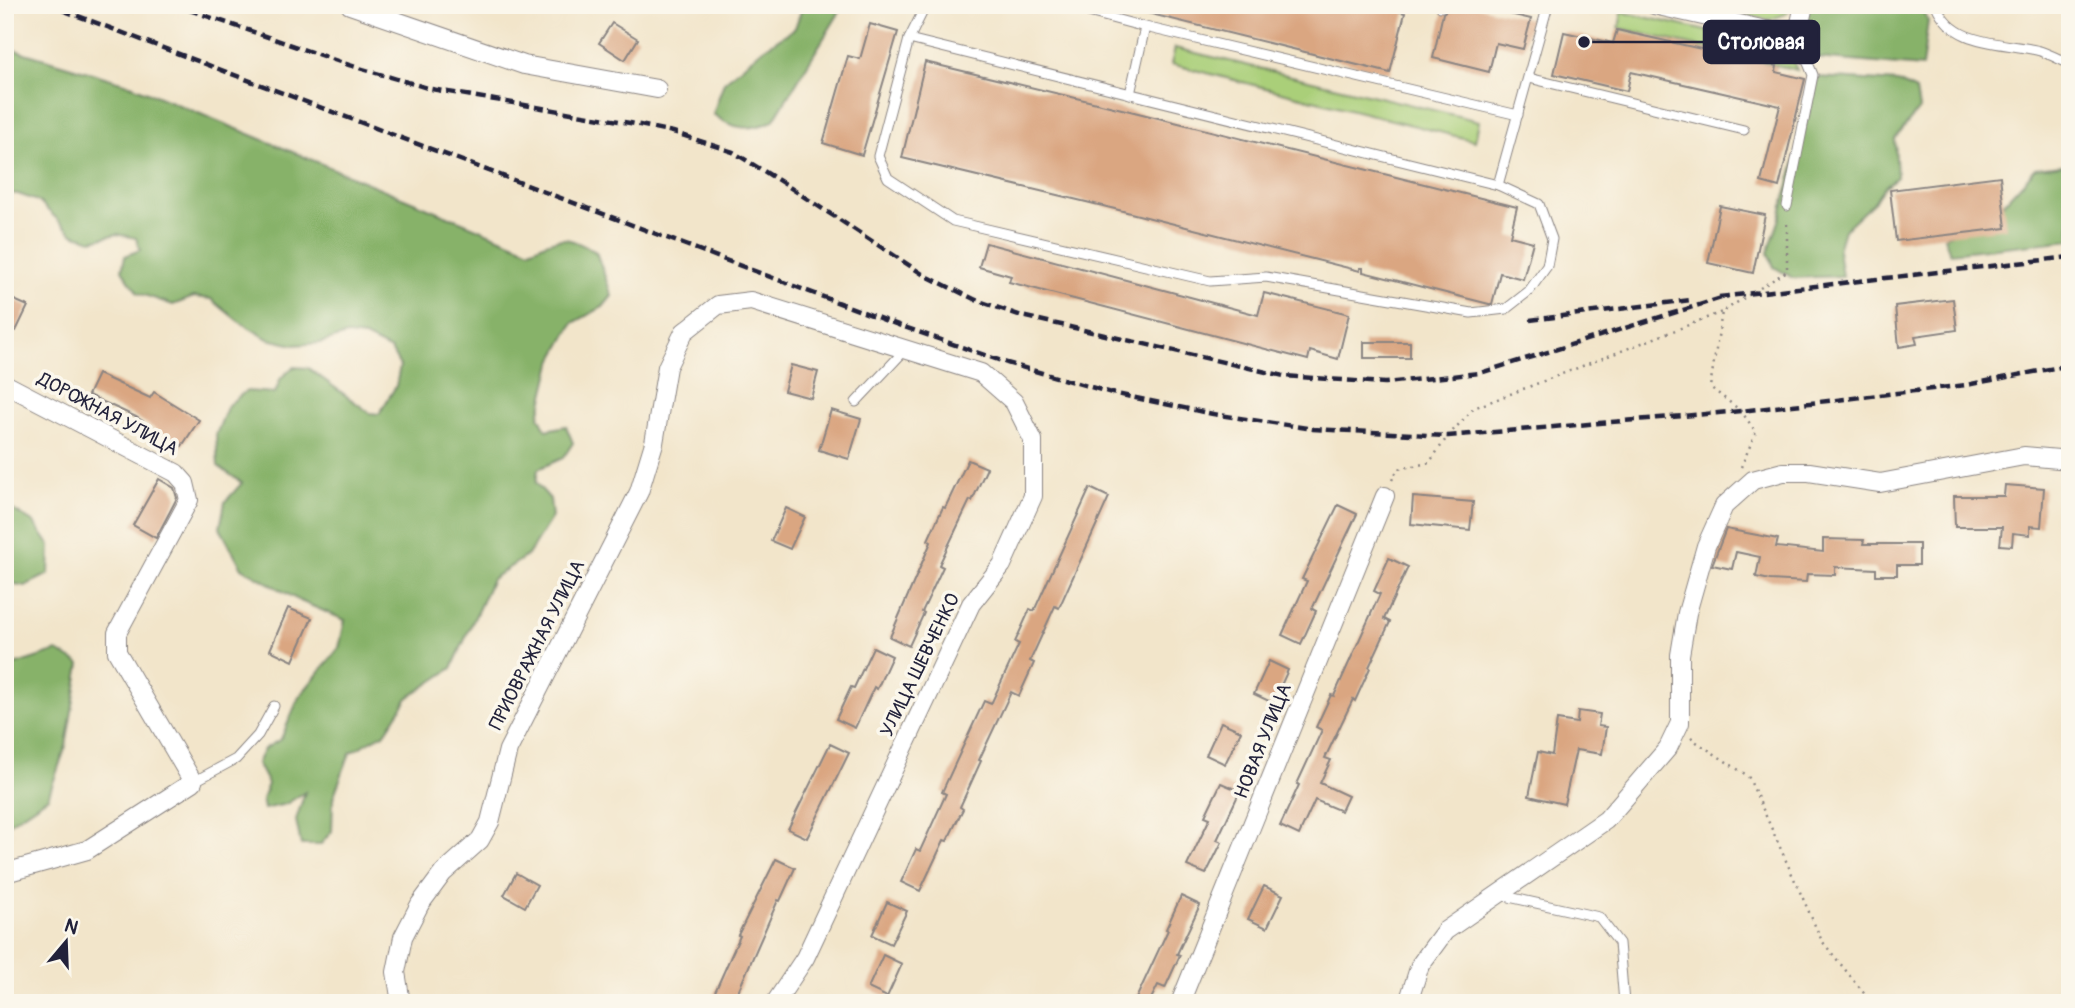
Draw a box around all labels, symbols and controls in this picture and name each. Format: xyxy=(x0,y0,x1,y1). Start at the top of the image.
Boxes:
callout: Столовая xyxy=(1704,21,1819,63)
text: Столовая xyxy=(1717,29,1805,56)
street label: ДОРОЖНАЯ УЛИЦА xyxy=(33,366,182,461)
street label: ПРИОВРАЖНАЯ УЛИЦА xyxy=(484,556,590,734)
street label: УЛИЦА ШЕВЧЕНКО xyxy=(875,589,965,741)
street label: НОВАЯ УЛИЦА xyxy=(1229,680,1297,802)
north arrow xyxy=(32,906,102,976)
text: N xyxy=(61,913,81,940)

